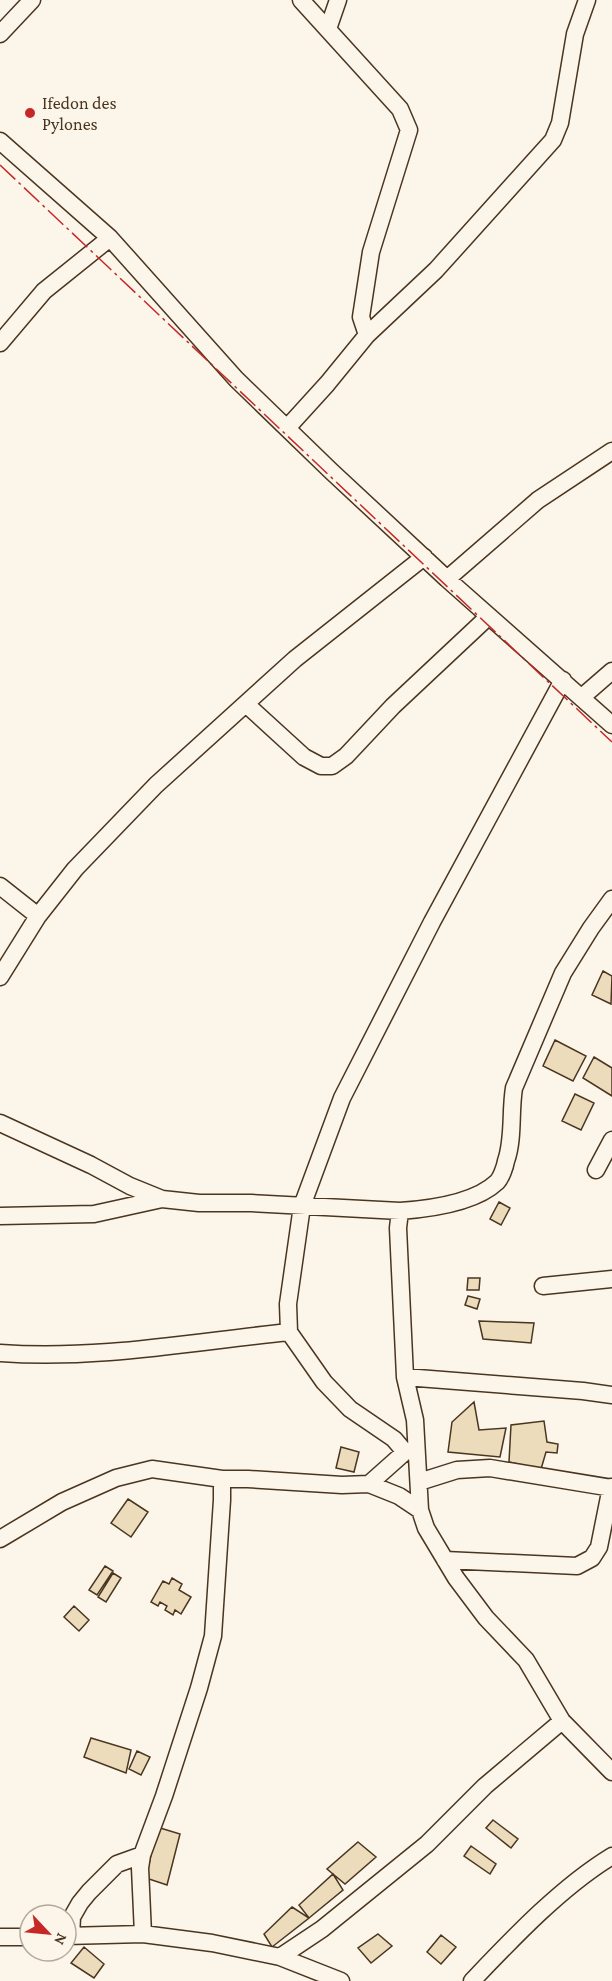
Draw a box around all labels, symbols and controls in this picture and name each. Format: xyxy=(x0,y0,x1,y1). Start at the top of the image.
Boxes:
place label: Ifedon des Pylones xyxy=(42,93,117,134)
marker: Ifedon des Pylones xyxy=(23,106,37,120)
north arrow xyxy=(18,1903,78,1963)
text: N xyxy=(51,1931,71,1948)

